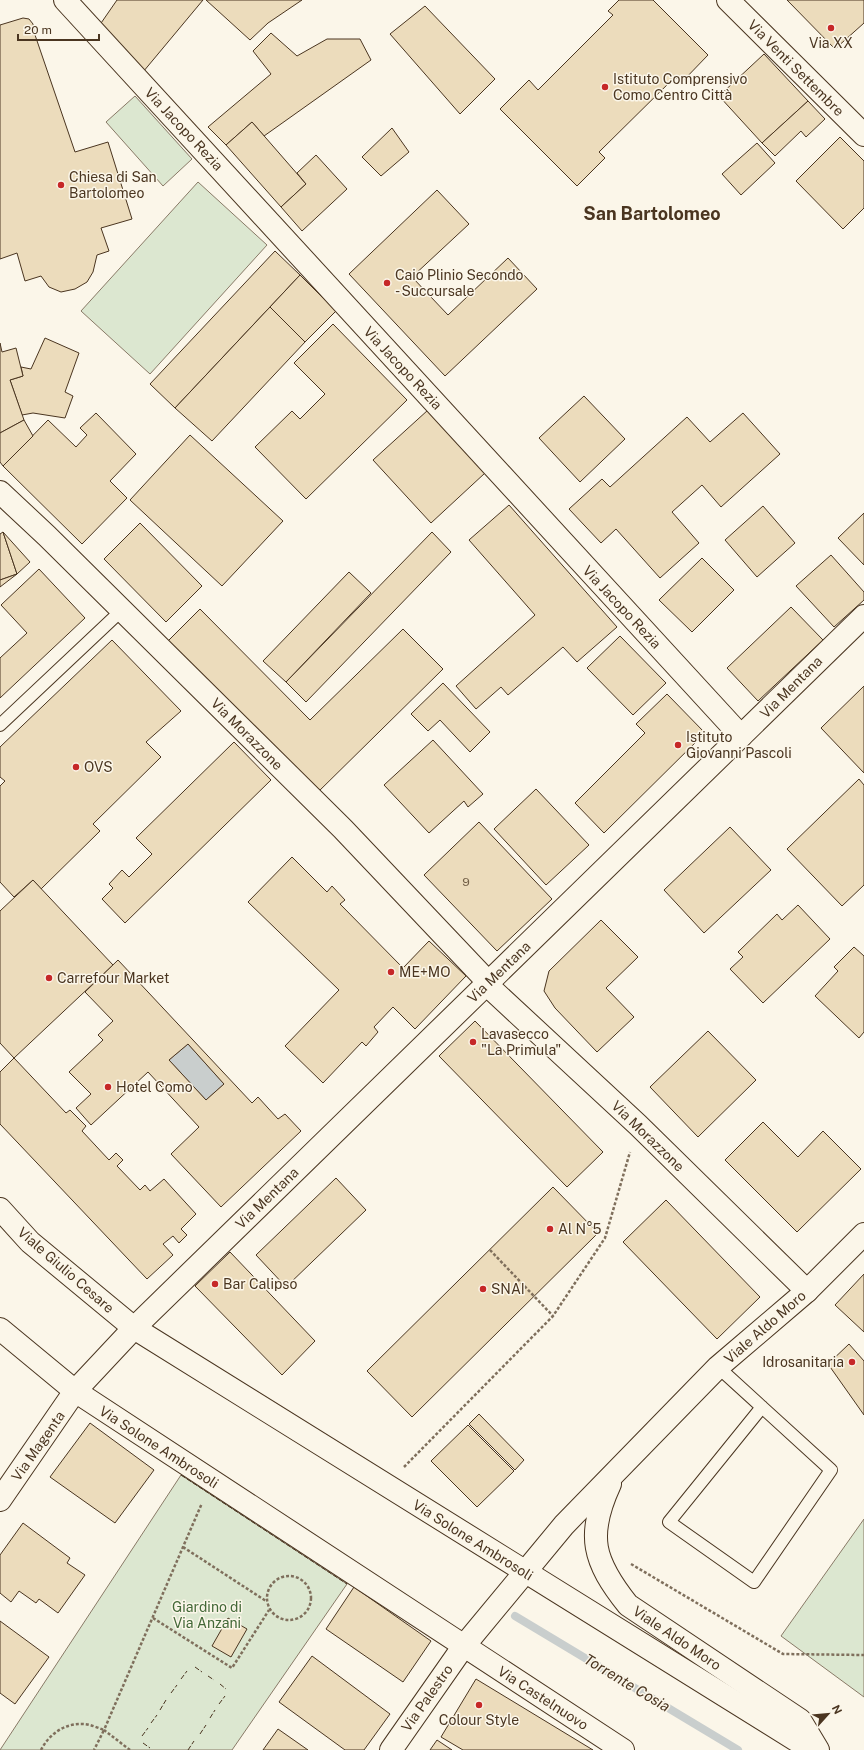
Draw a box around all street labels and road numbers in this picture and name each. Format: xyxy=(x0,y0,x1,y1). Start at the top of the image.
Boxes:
street label: Via Venti Settembre xyxy=(745,17,847,119)
street label: Via Jacopo Rezia xyxy=(142,84,226,174)
street label: Via Jacopo Rezia xyxy=(361,323,445,413)
street label: Via Jacopo Rezia xyxy=(580,562,664,652)
street label: Via Mentana xyxy=(757,653,825,721)
street label: Via Morazzone xyxy=(208,695,286,773)
street label: Via Mentana xyxy=(464,938,534,1006)
street label: Via Morazzone xyxy=(608,1097,688,1175)
street label: Via Mentana xyxy=(232,1164,302,1232)
street label: Viale Giulio Cesare xyxy=(15,1224,117,1316)
street label: Viale Aldo Moro xyxy=(721,1287,809,1367)
street label: Via Solone Ambrosoli xyxy=(96,1403,222,1491)
street label: Via Magenta xyxy=(8,1408,68,1484)
street label: Via Solone Ambrosoli xyxy=(410,1496,536,1584)
street label: Viale Aldo Moro xyxy=(630,1603,724,1673)
street label: Via Palestro xyxy=(398,1661,456,1735)
street label: Via Castelnuovo xyxy=(495,1663,591,1733)

